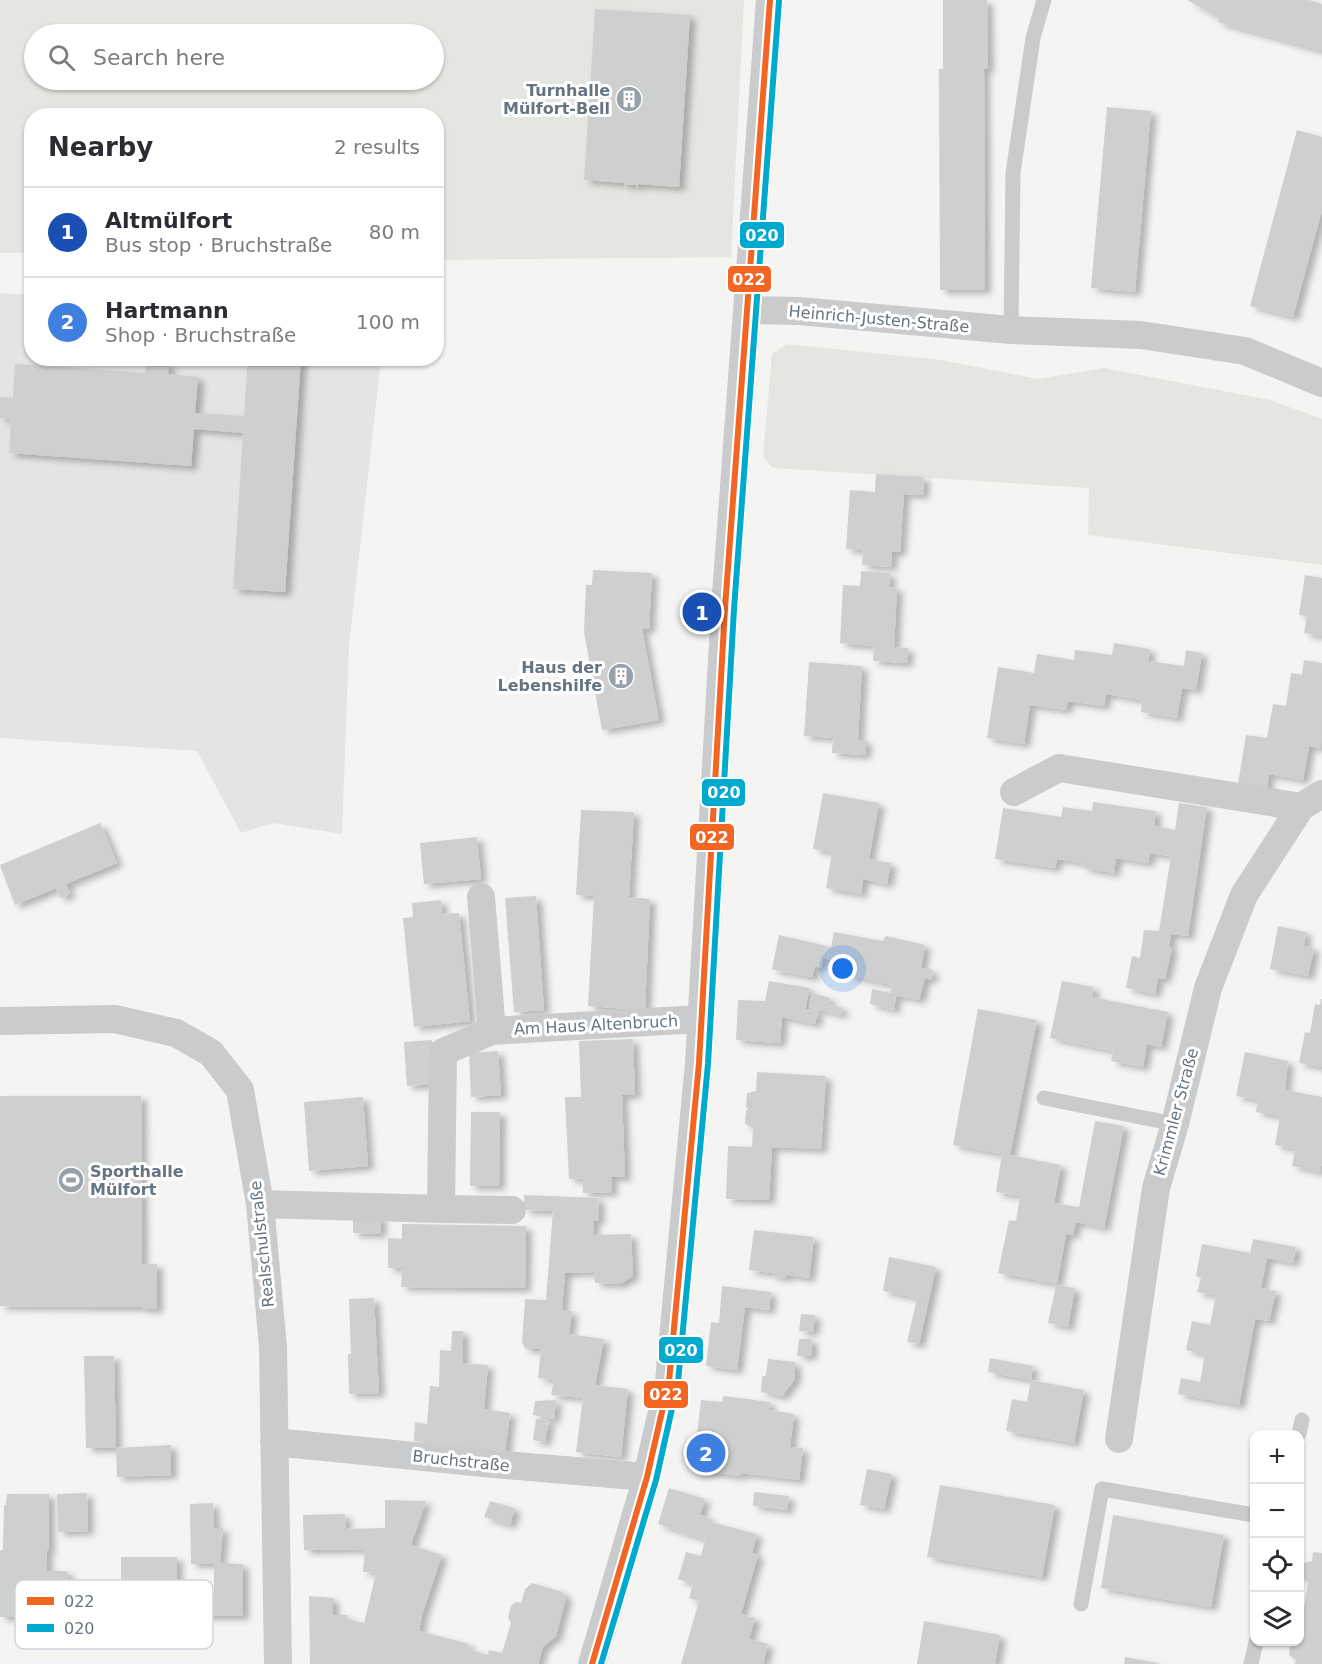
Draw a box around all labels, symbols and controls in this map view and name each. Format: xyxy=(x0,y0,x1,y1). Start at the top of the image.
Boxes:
search box xyxy=(24,24,444,90)
icon: search xyxy=(45,41,78,74)
text: Search here xyxy=(93,45,225,70)
place label: Turnhalle Mülfort-Bell xyxy=(503,81,610,118)
building icon: Turnhalle Mülfort-Bell xyxy=(614,84,644,114)
text: Nearby xyxy=(48,132,153,162)
text: 2 results xyxy=(334,135,420,159)
text: Altmülfort xyxy=(105,208,232,233)
text: 1 xyxy=(61,220,74,244)
text: 80 m xyxy=(369,220,420,244)
line badge: 020 xyxy=(739,221,785,249)
text: 020 xyxy=(745,226,779,245)
text: Bus stop · Bruchstraße xyxy=(105,233,332,257)
line badge: 022 xyxy=(727,265,772,293)
text: 022 xyxy=(732,270,766,289)
text: Hartmann xyxy=(105,298,229,323)
street label: Heinrich-Justen-Straße xyxy=(788,302,970,336)
text: 2 xyxy=(61,310,74,334)
text: 100 m xyxy=(356,310,420,334)
text: Shop · Bruchstraße xyxy=(105,323,296,347)
pin: 1 xyxy=(682,590,722,634)
place label: Haus der Lebenshilfe xyxy=(498,658,602,695)
building icon: Haus der Lebenshilfe xyxy=(606,661,636,691)
line badge: 020 xyxy=(701,778,746,807)
text: 020 xyxy=(707,783,741,802)
line badge: 022 xyxy=(689,823,735,851)
text: 022 xyxy=(695,828,729,847)
your location xyxy=(828,954,857,983)
street label: Am Haus Altenbruch xyxy=(513,1011,679,1039)
street label: Krimmler Straße xyxy=(1150,1046,1202,1178)
place label: Sporthalle Mülfort xyxy=(90,1162,184,1199)
sports icon: Sporthalle Mülfort xyxy=(56,1165,86,1195)
street label: Realschulstraße xyxy=(246,1180,278,1308)
line badge: 020 xyxy=(658,1336,704,1364)
text: 020 xyxy=(664,1341,698,1360)
line badge: 022 xyxy=(643,1380,689,1409)
text: 022 xyxy=(649,1385,683,1404)
pin: 2 xyxy=(686,1430,726,1476)
map controls xyxy=(1250,1430,1304,1646)
button: + xyxy=(1250,1430,1304,1484)
street label: Bruchstraße xyxy=(412,1446,510,1476)
button: − xyxy=(1250,1484,1304,1538)
button: locate xyxy=(1250,1538,1304,1592)
legend xyxy=(15,1580,213,1649)
text: 022 xyxy=(64,1592,95,1611)
button: layers xyxy=(1250,1592,1304,1646)
text: 020 xyxy=(64,1619,95,1638)

